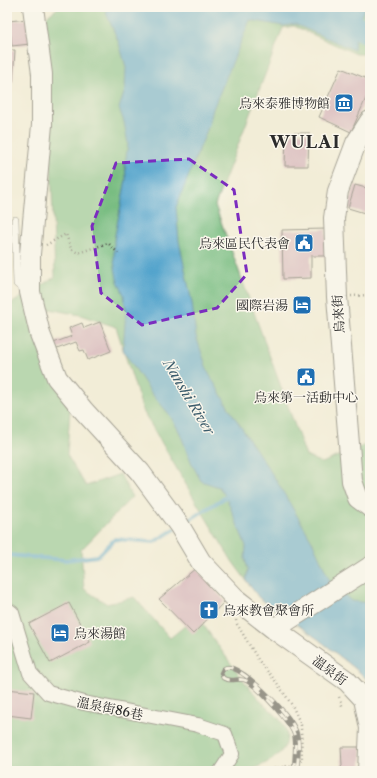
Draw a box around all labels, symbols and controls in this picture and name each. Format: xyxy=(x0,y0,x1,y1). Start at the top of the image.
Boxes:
museum icon: 烏來泰雅博物館 xyxy=(333,92,355,114)
place label: 烏來泰雅博物館 xyxy=(239,95,330,111)
district label: WULAI xyxy=(268,132,341,152)
public building icon: 烏來區民代表會 xyxy=(293,232,315,254)
place label: 烏來區民代表會 xyxy=(199,235,290,251)
hotel icon: 國際岩湯 xyxy=(291,294,313,316)
street label: 烏來街 xyxy=(329,294,347,334)
place label: 國際岩湯 xyxy=(236,297,288,313)
water label: Nanshi River xyxy=(159,355,219,439)
public building icon: 烏來第一活動中心 xyxy=(295,366,317,388)
place label: 烏來第一活動中心 xyxy=(254,389,358,405)
church icon: 烏來教會聚會所 xyxy=(198,599,220,621)
place label: 烏來教會聚會所 xyxy=(223,602,314,618)
hotel icon: 烏來湯館 xyxy=(49,622,71,644)
place label: 烏來湯館 xyxy=(74,625,126,641)
street label: 溫泉街 xyxy=(310,652,350,688)
street label: 溫泉街86巷 xyxy=(75,693,145,723)

